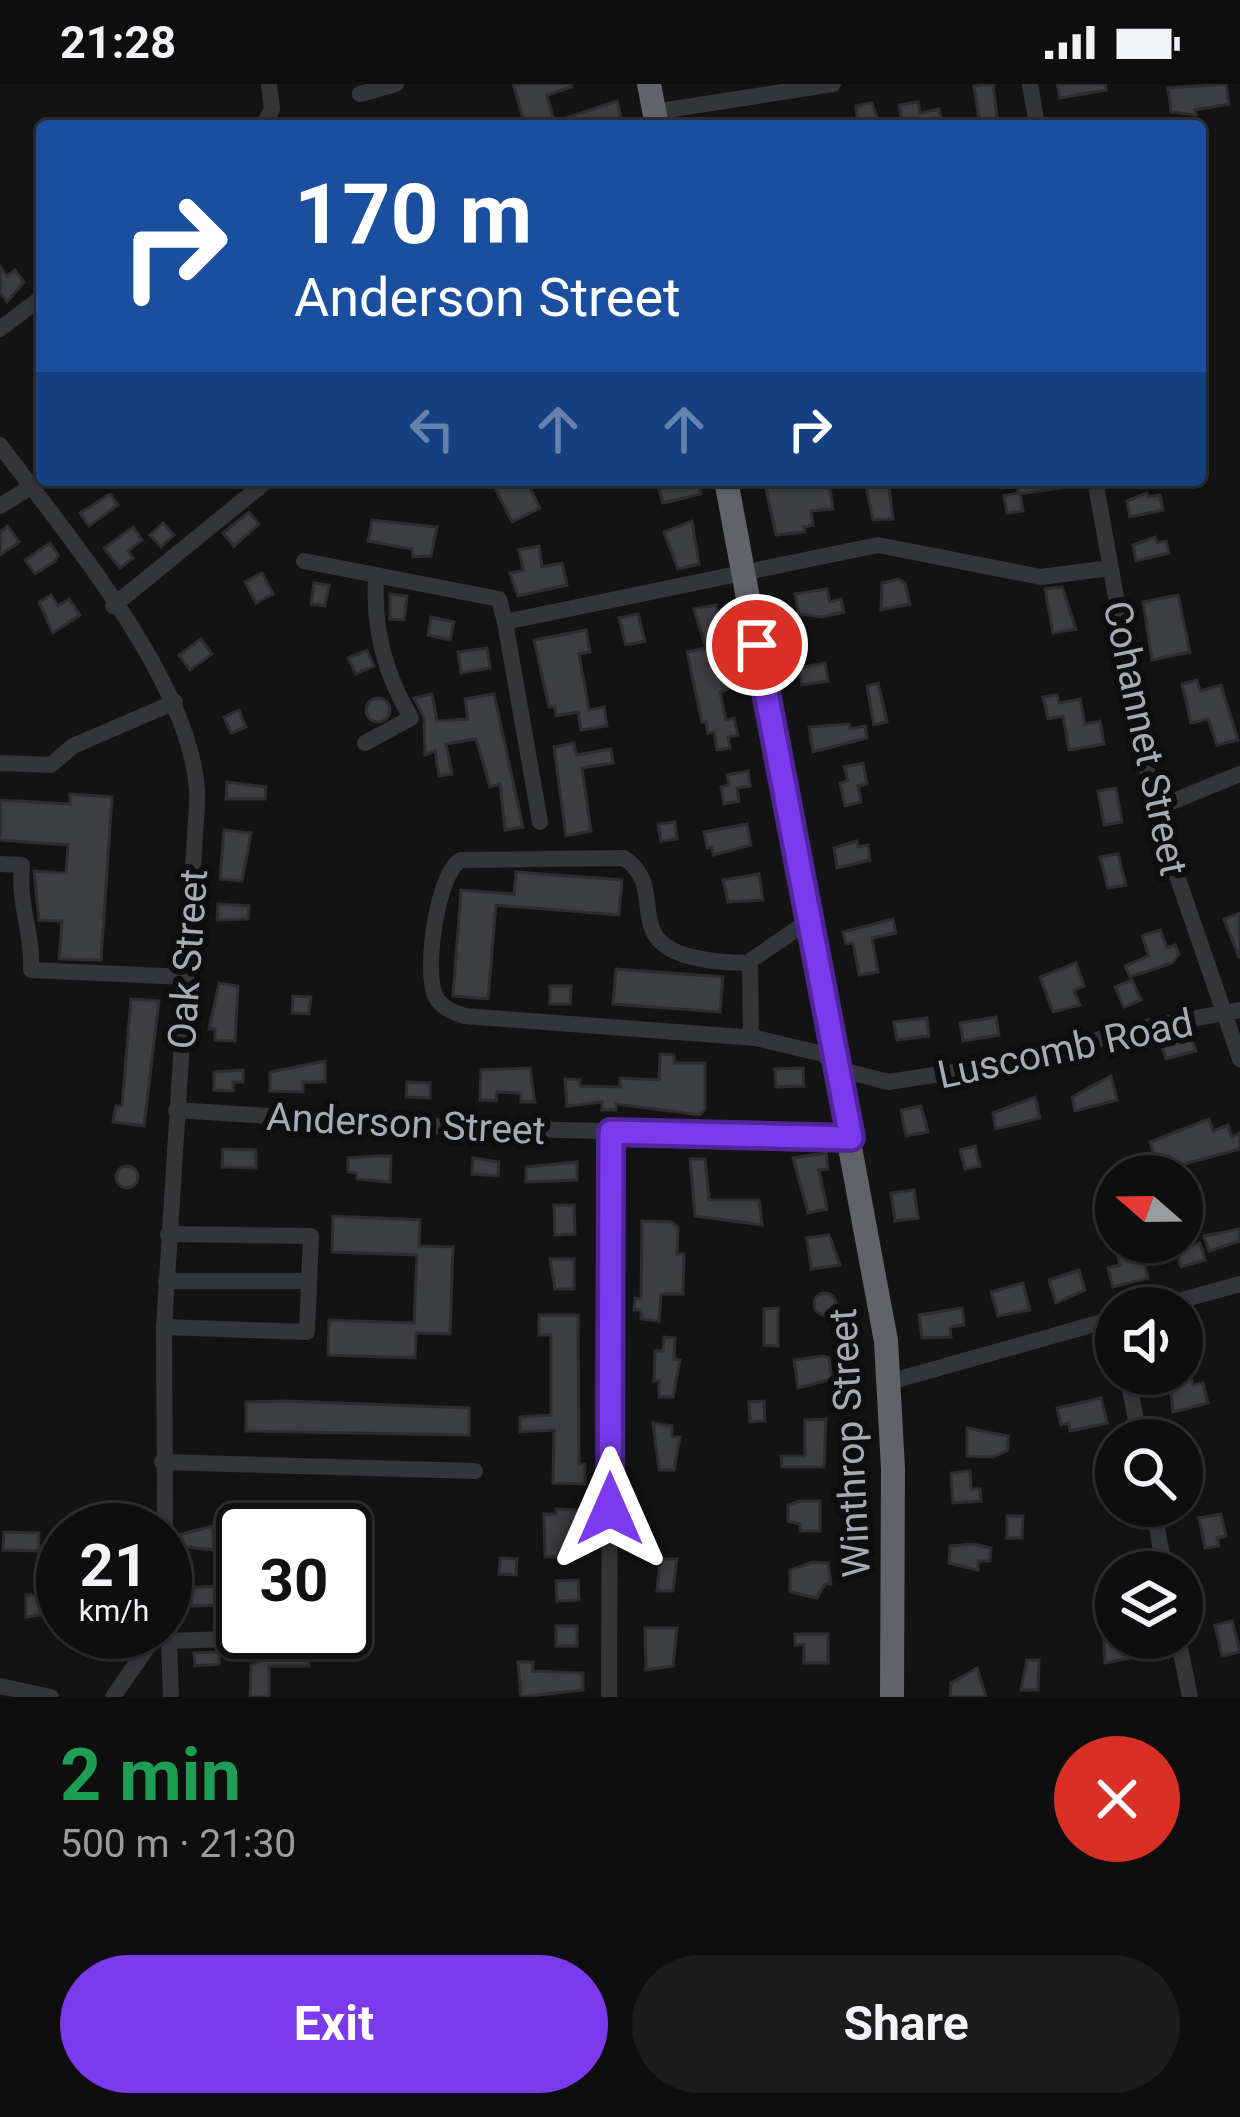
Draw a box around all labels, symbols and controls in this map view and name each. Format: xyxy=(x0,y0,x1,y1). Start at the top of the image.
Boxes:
text: 21:28 xyxy=(60,16,176,69)
text: 170 m xyxy=(294,165,532,264)
icon: right xyxy=(96,168,252,324)
text: Anderson Street xyxy=(294,266,681,329)
icon: left xyxy=(399,396,465,462)
icon: ahead xyxy=(525,396,591,462)
icon: ahead xyxy=(651,396,717,462)
icon: right xyxy=(777,396,843,462)
pin xyxy=(706,594,808,696)
street label: Cohannet Street xyxy=(1093,597,1197,880)
icon: arrive xyxy=(724,612,790,678)
street label: Oak Street xyxy=(159,867,217,1051)
street label: Luscomb Road xyxy=(933,999,1197,1098)
street label: Anderson Street xyxy=(265,1094,547,1154)
north arrow xyxy=(1095,1155,1203,1263)
map controls xyxy=(1095,1155,1203,1659)
button: sound xyxy=(1095,1287,1203,1395)
street label: Winthrop Street xyxy=(820,1307,880,1579)
button: search xyxy=(1095,1419,1203,1527)
position arrow xyxy=(547,1446,673,1572)
speed limit sign: 30 xyxy=(216,1503,372,1659)
text: 21 xyxy=(80,1530,148,1601)
button: layers xyxy=(1095,1551,1203,1659)
text: km/h xyxy=(79,1593,149,1628)
text: 2 min xyxy=(60,1733,241,1818)
button: close xyxy=(1054,1736,1180,1862)
text: 500 m · 21:30 xyxy=(60,1821,296,1867)
button: Exit xyxy=(60,1955,608,2093)
button: Share xyxy=(632,1955,1180,2093)

